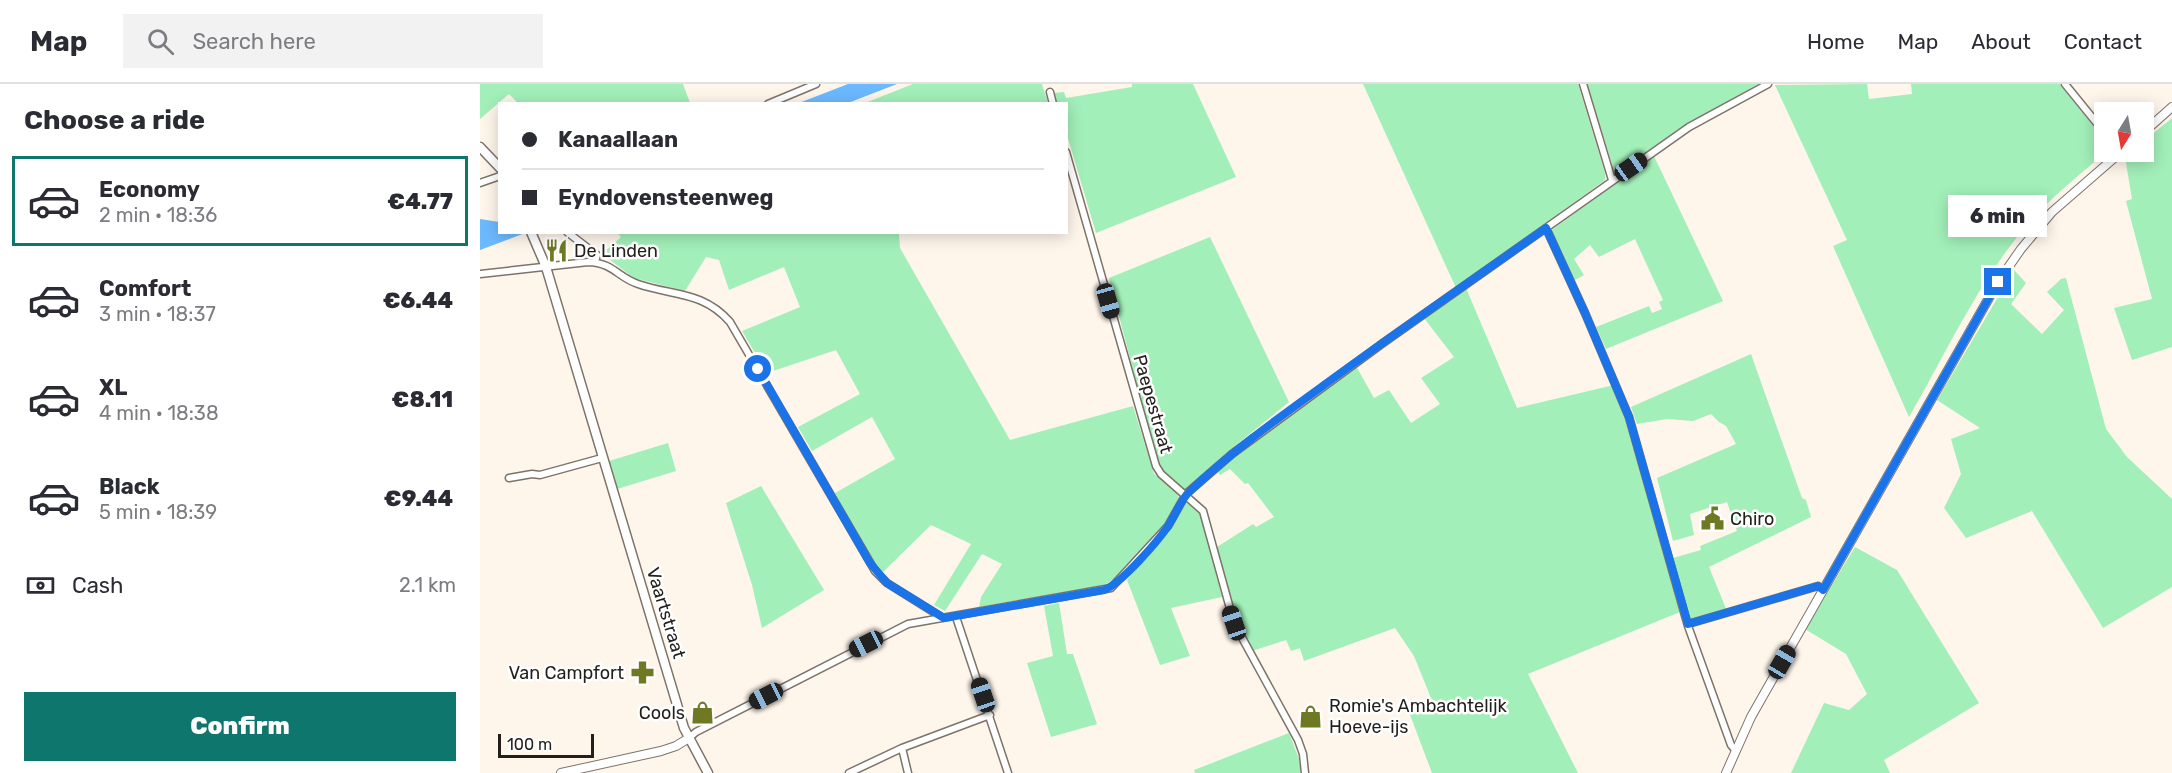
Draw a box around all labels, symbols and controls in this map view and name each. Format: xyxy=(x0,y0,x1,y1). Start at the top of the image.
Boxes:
search box xyxy=(123,14,543,68)
text: Map xyxy=(30,25,87,58)
icon: search xyxy=(144,25,177,58)
text: Search here xyxy=(192,28,316,55)
text: Home xyxy=(1807,29,1864,54)
text: Map xyxy=(1897,29,1938,54)
text: About xyxy=(1971,29,2031,54)
text: Contact xyxy=(2064,29,2142,54)
north arrow xyxy=(2094,102,2154,162)
map controls xyxy=(2094,102,2154,162)
text: Choose a ride xyxy=(24,104,205,136)
text: Kanaallaan xyxy=(558,126,678,153)
car xyxy=(1611,149,1651,185)
icon: car xyxy=(27,174,81,228)
text: Economy xyxy=(99,176,200,203)
text: Eyndovensteenweg xyxy=(558,184,773,211)
text: €4.77 xyxy=(388,188,453,215)
callout: 6 min xyxy=(1948,195,2048,237)
text: 2 min · 18:36 xyxy=(99,203,217,227)
text: 6 min xyxy=(1970,204,2025,228)
restaurant icon: De Linden xyxy=(543,238,569,264)
place label: De Linden xyxy=(574,240,658,262)
route end xyxy=(1984,268,2011,295)
icon: car xyxy=(27,273,81,327)
text: Comfort xyxy=(99,275,191,302)
car xyxy=(1094,281,1122,321)
text: €6.44 xyxy=(383,287,453,314)
text: 3 min · 18:37 xyxy=(99,302,216,326)
street label: Paepestraat xyxy=(1128,352,1178,456)
route start xyxy=(744,355,771,382)
icon: car xyxy=(27,372,81,426)
text: XL xyxy=(99,374,127,401)
text: €8.11 xyxy=(392,386,453,413)
text: 4 min · 18:38 xyxy=(99,401,219,425)
icon: car xyxy=(27,471,81,525)
text: Black xyxy=(99,473,160,500)
text: €9.44 xyxy=(384,485,453,512)
text: 5 min · 18:39 xyxy=(99,500,217,524)
public building icon: Chiro xyxy=(1699,506,1725,532)
place label: Chiro xyxy=(1730,508,1774,530)
street label: Vaartstraat xyxy=(642,565,690,661)
icon: cash xyxy=(24,569,57,602)
text: Cash xyxy=(72,572,123,599)
text: 2.1 km xyxy=(399,573,456,597)
car xyxy=(1220,603,1248,643)
car xyxy=(846,628,886,660)
car xyxy=(1765,642,1799,682)
pharmacy icon: Van Campfort xyxy=(629,660,655,686)
place label: Van Campfort xyxy=(508,662,624,684)
car xyxy=(969,675,997,715)
car xyxy=(746,680,786,712)
button: Confirm xyxy=(24,692,456,761)
place label: Romie's Ambachtelijk Hoeve-ijs xyxy=(1329,695,1507,738)
shop icon: Cools xyxy=(690,700,716,726)
place label: Cools xyxy=(639,702,685,724)
shop icon: Romie's Ambachtelijk Hoeve-ijs xyxy=(1298,703,1324,729)
scale bar xyxy=(498,731,594,758)
text: 100 m xyxy=(507,735,552,754)

